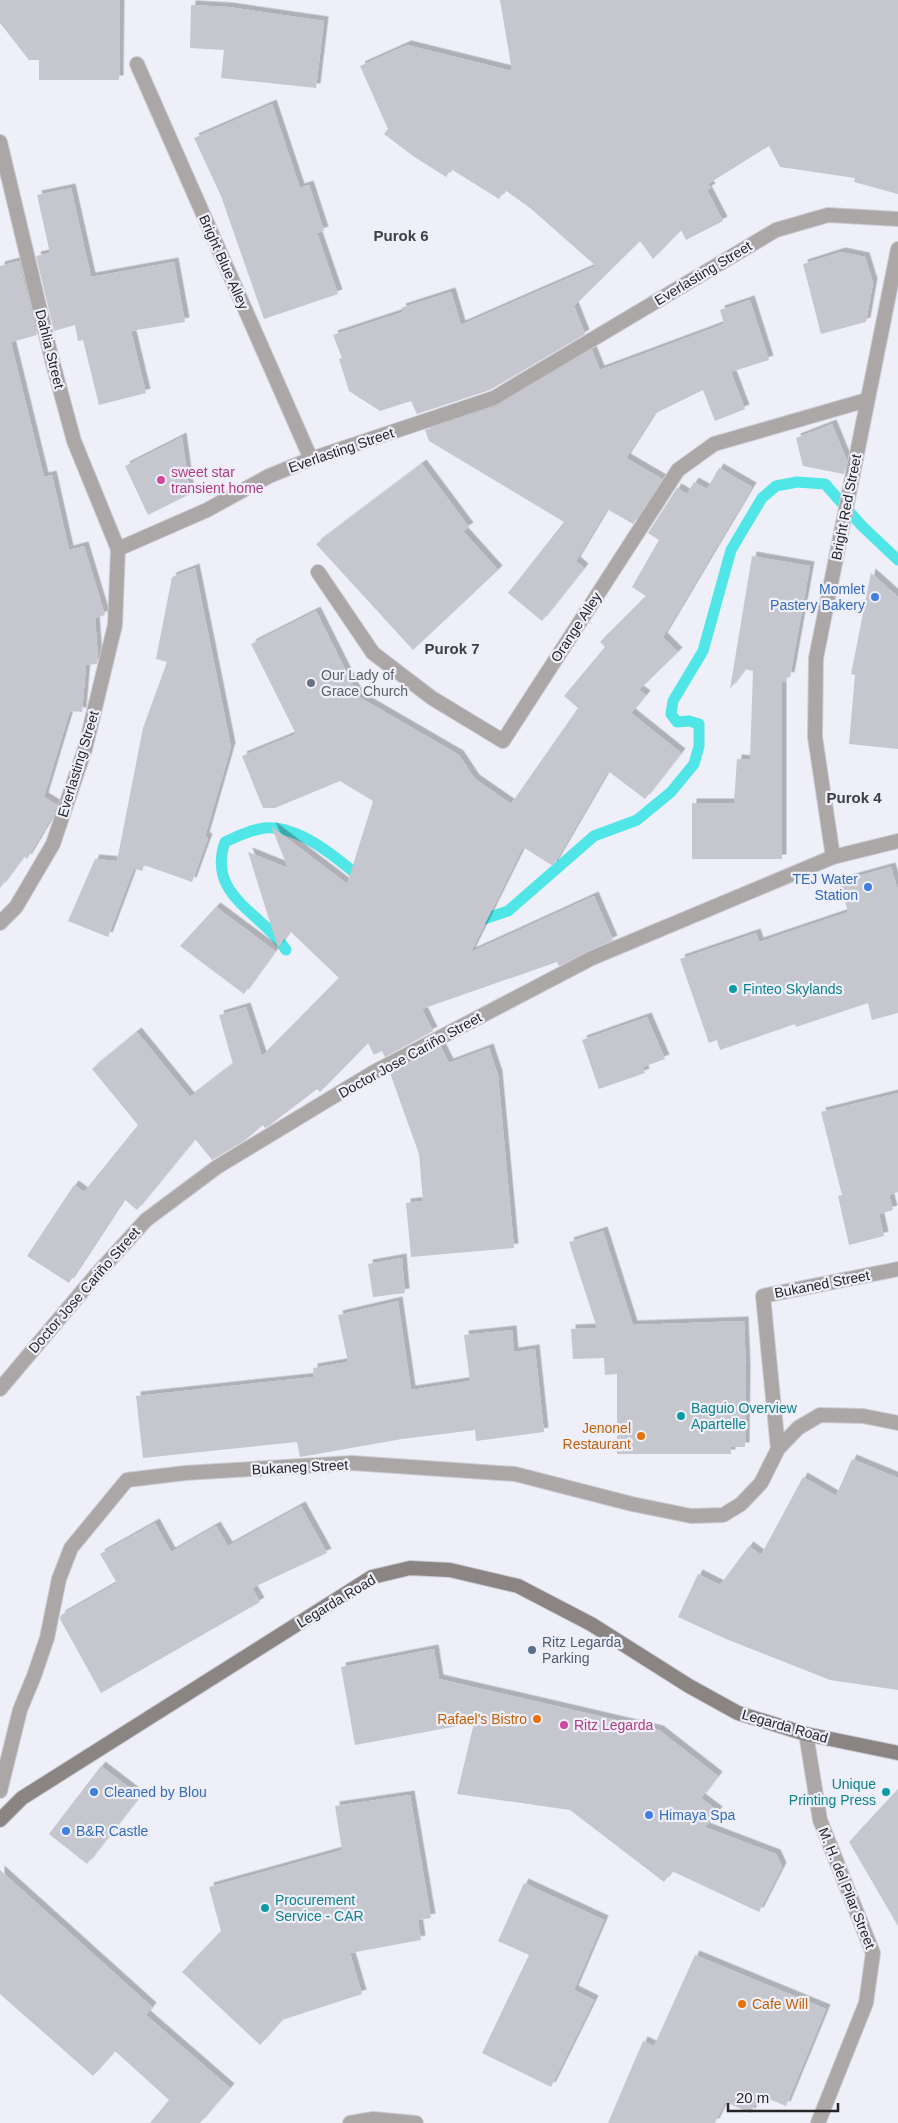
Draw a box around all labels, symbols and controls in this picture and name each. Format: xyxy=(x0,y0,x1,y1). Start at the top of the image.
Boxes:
street label: Bright Blue Alley xyxy=(196,212,252,312)
district label: Purok 6 xyxy=(373,227,429,244)
street label: Everlasting Street xyxy=(652,238,755,308)
street label: Dahlia Street xyxy=(32,308,68,390)
street label: Everlasting Street xyxy=(286,424,396,476)
street label: Bright Red Street xyxy=(828,453,864,561)
place label: sweet star transient home xyxy=(171,464,264,496)
marker: sweet star transient home xyxy=(155,474,167,486)
place label: Momlet Pastery Bakery xyxy=(770,581,865,613)
street label: Orange Alley xyxy=(547,589,605,665)
marker: Momlet Pastery Bakery xyxy=(869,591,881,603)
district label: Purok 7 xyxy=(424,640,480,657)
place label: Our Lady of Grace Church xyxy=(321,667,408,699)
marker: Our Lady of Grace Church xyxy=(305,677,317,689)
street label: Everlasting Street xyxy=(54,709,102,819)
district label: Purok 4 xyxy=(826,789,882,806)
place label: TEJ Water Station xyxy=(792,871,858,903)
marker: TEJ Water Station xyxy=(862,881,874,893)
place label: Finteo Skylands xyxy=(743,981,843,997)
marker: Finteo Skylands xyxy=(727,983,739,995)
street label: Doctor Jose Cariño Street xyxy=(336,1009,484,1101)
street label: Doctor Jose Cariño Street xyxy=(25,1224,143,1356)
street label: Bukaned Street xyxy=(773,1267,871,1301)
place label: Baguio Overview Apartelle xyxy=(691,1400,798,1432)
marker: Baguio Overview Apartelle xyxy=(675,1410,687,1422)
place label: Jenonel Restaurant xyxy=(563,1420,631,1452)
marker: Jenonel Restaurant xyxy=(635,1430,647,1442)
street label: Bukaneg Street xyxy=(251,1456,349,1478)
street label: Legarda Road xyxy=(294,1571,378,1631)
place label: Ritz Legarda Parking xyxy=(542,1634,622,1666)
marker: Ritz Legarda Parking xyxy=(526,1644,538,1656)
street label: Legarda Road xyxy=(740,1706,830,1746)
place label: Rafael's Bistro xyxy=(437,1711,527,1727)
marker: Rafael's Bistro xyxy=(531,1713,543,1725)
place label: Ritz Legarda xyxy=(574,1717,654,1733)
marker: Ritz Legarda xyxy=(558,1719,570,1731)
place label: Unique Printing Press xyxy=(789,1776,876,1808)
place label: Cleaned by Blou xyxy=(104,1784,207,1800)
marker: Cleaned by Blou xyxy=(88,1786,100,1798)
marker: Unique Printing Press xyxy=(880,1786,892,1798)
place label: Himaya Spa xyxy=(659,1807,735,1823)
marker: Himaya Spa xyxy=(643,1809,655,1821)
place label: B&R Castle xyxy=(76,1823,149,1839)
marker: B&R Castle xyxy=(60,1825,72,1837)
street label: M. H. del Pilar Street xyxy=(815,1825,879,1951)
place label: Procurement Service - CAR xyxy=(275,1892,364,1924)
marker: Procurement Service - CAR xyxy=(259,1902,271,1914)
place label: Cafe Will xyxy=(752,1996,808,2012)
marker: Cafe Will xyxy=(736,1998,748,2010)
scale bar xyxy=(728,2080,838,2112)
text: 20 m xyxy=(736,2089,769,2106)

